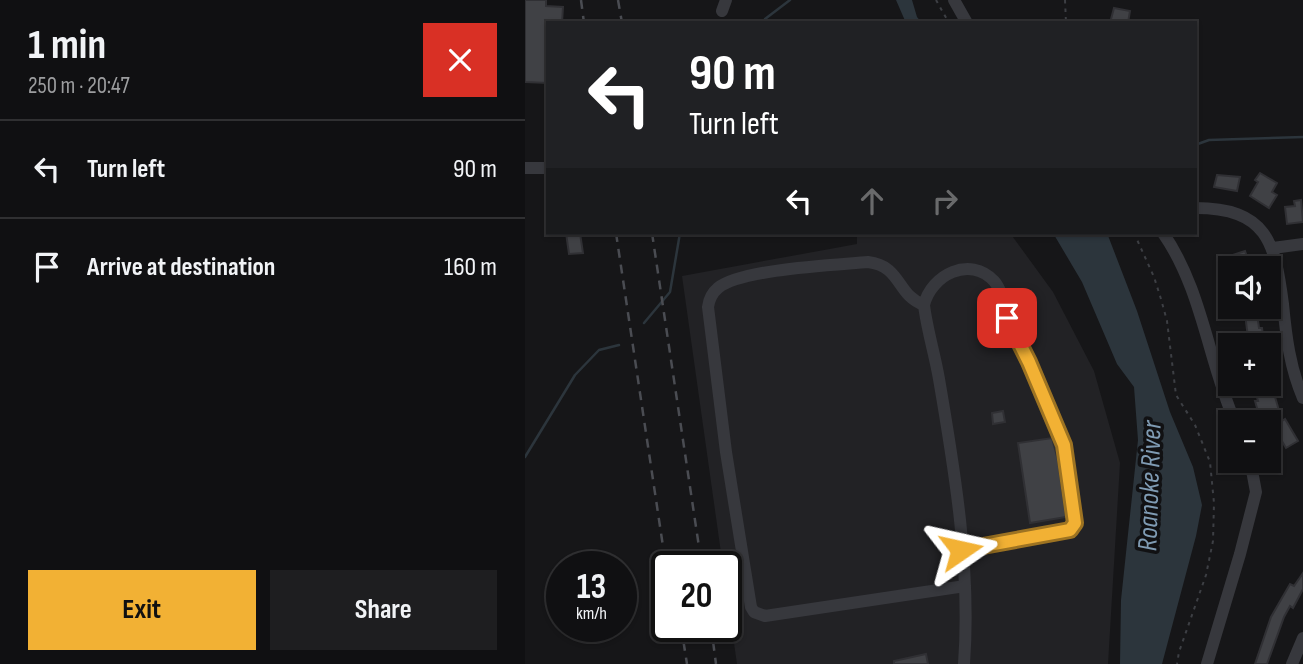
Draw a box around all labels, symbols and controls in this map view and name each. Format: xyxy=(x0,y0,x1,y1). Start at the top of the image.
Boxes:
text: 1 min xyxy=(28,20,106,71)
button: close xyxy=(423,23,497,97)
text: 90 m xyxy=(689,45,776,104)
icon: left xyxy=(574,49,665,140)
text: 250 m · 20:47 xyxy=(28,72,130,100)
text: Turn left xyxy=(689,105,779,144)
icon: left xyxy=(28,150,66,188)
text: Turn left xyxy=(87,154,165,185)
text: 90 m xyxy=(453,154,497,185)
icon: left xyxy=(780,182,818,220)
icon: ahead xyxy=(853,182,891,220)
icon: right xyxy=(926,182,964,220)
icon: arrive xyxy=(28,248,66,286)
text: Arrive at destination xyxy=(87,252,275,283)
text: 160 m xyxy=(444,252,497,283)
map controls xyxy=(1218,256,1281,473)
button: sound xyxy=(1218,256,1281,319)
pin xyxy=(977,288,1037,348)
icon: arrive xyxy=(988,299,1026,337)
button: + xyxy=(1218,333,1281,396)
button: − xyxy=(1218,410,1281,473)
water label: Roanoke River xyxy=(1131,419,1169,552)
position arrow xyxy=(924,513,998,587)
speed limit sign: 20 xyxy=(651,551,742,642)
text: 13 xyxy=(577,566,606,609)
button: Exit xyxy=(28,570,256,650)
button: Share xyxy=(270,570,497,650)
text: km/h xyxy=(576,603,607,624)

